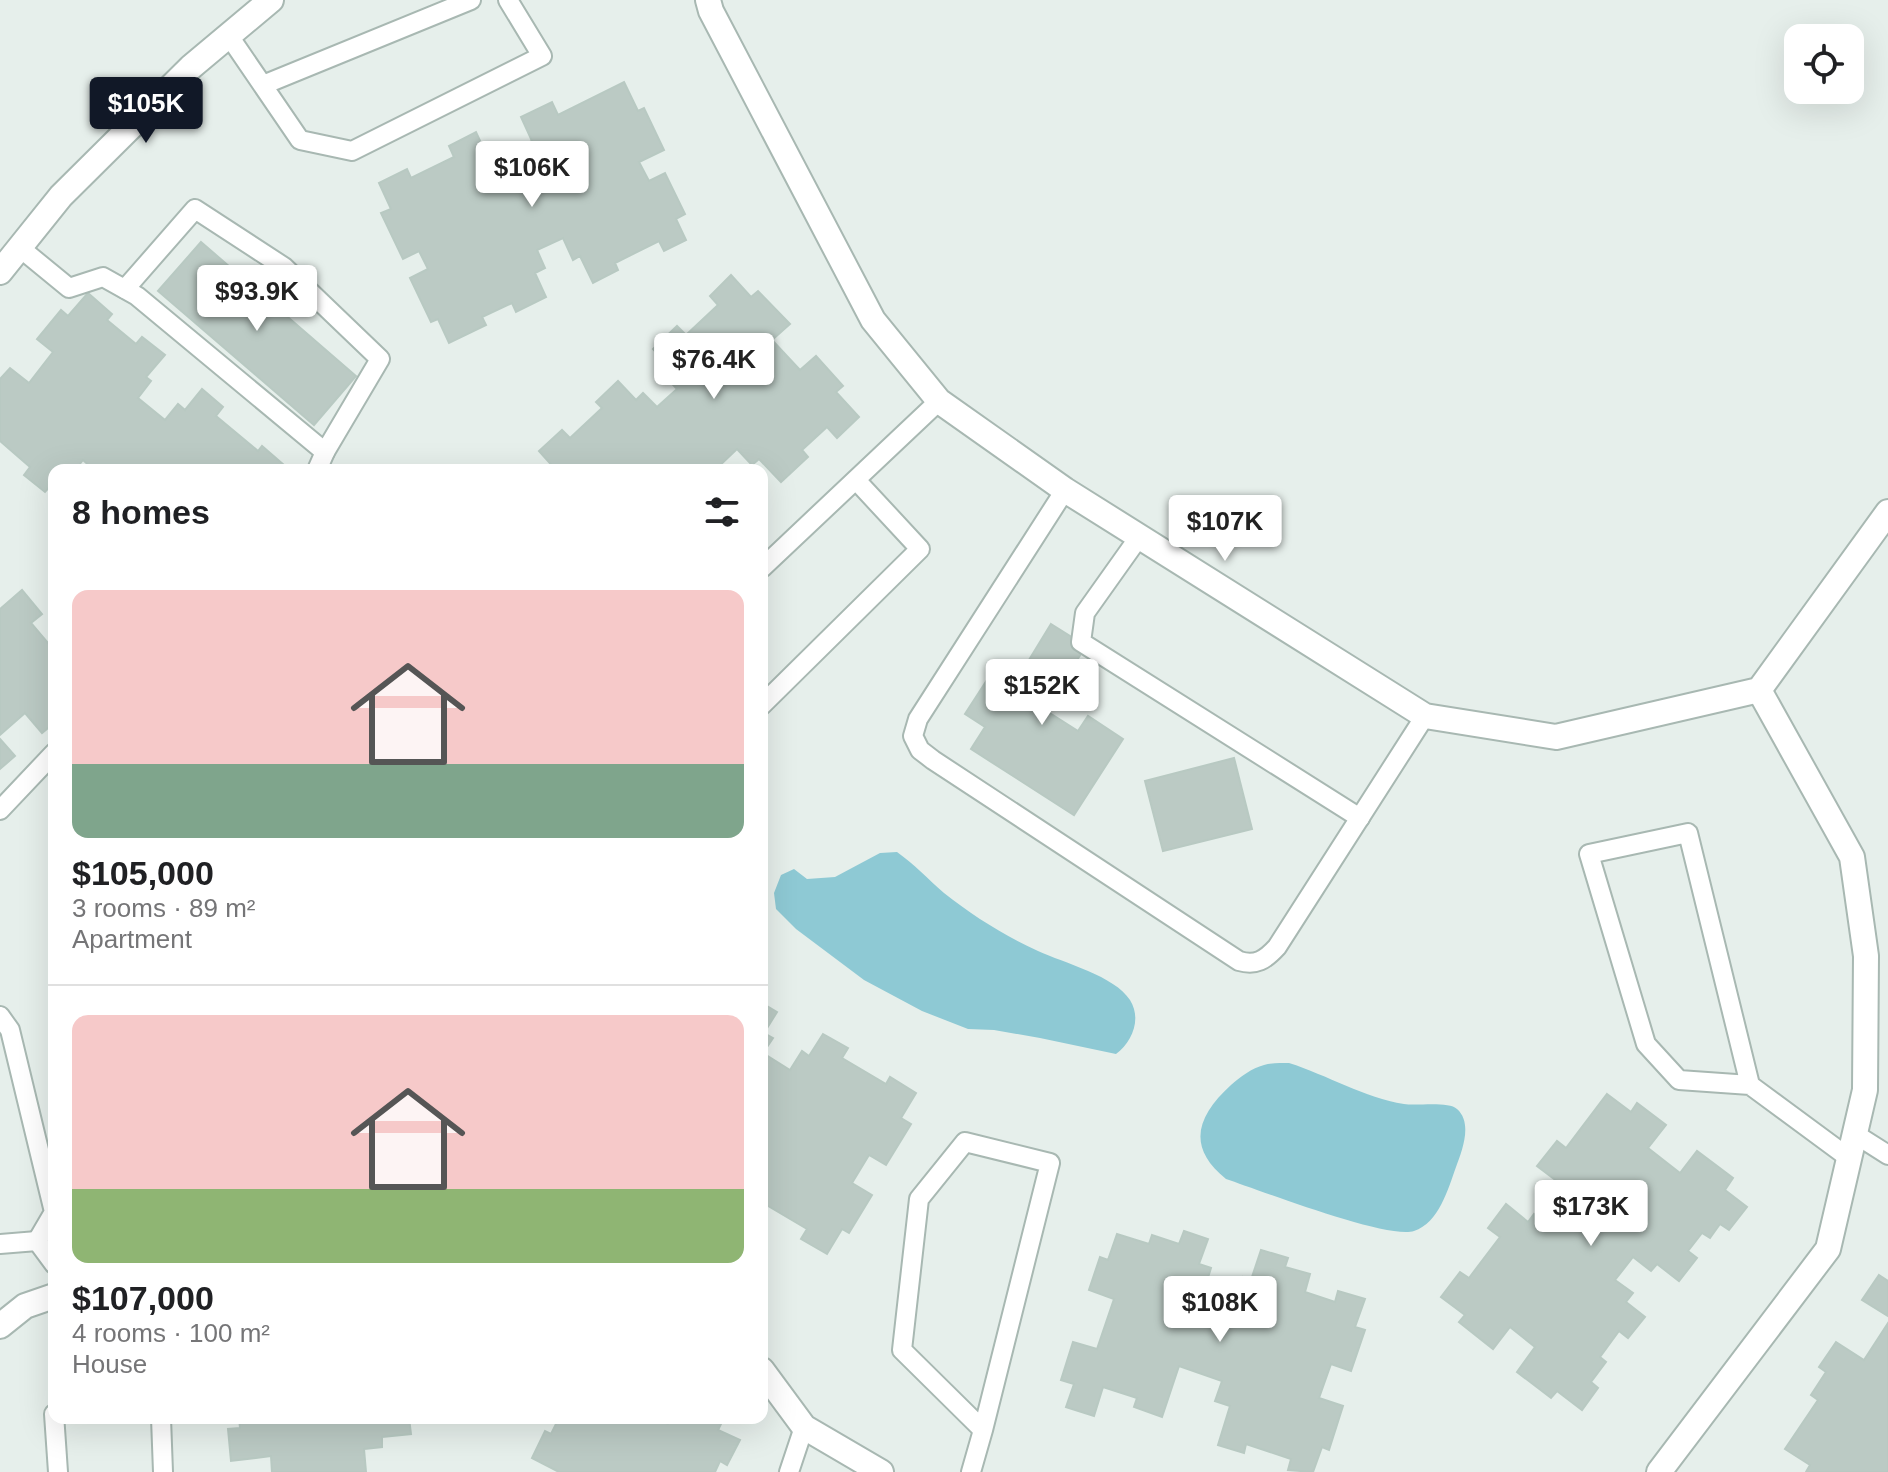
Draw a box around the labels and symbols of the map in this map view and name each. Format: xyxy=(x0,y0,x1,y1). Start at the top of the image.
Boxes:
pin: $105K xyxy=(90,77,202,145)
pin: $106K xyxy=(476,141,588,209)
pin: $93.9K xyxy=(192,265,322,333)
pin: $76.4K xyxy=(649,333,779,401)
pin: $107K xyxy=(1169,495,1281,563)
pin: $152K xyxy=(986,659,1098,727)
pin: $173K xyxy=(1535,1180,1647,1248)
pin: $108K xyxy=(1164,1276,1276,1344)

